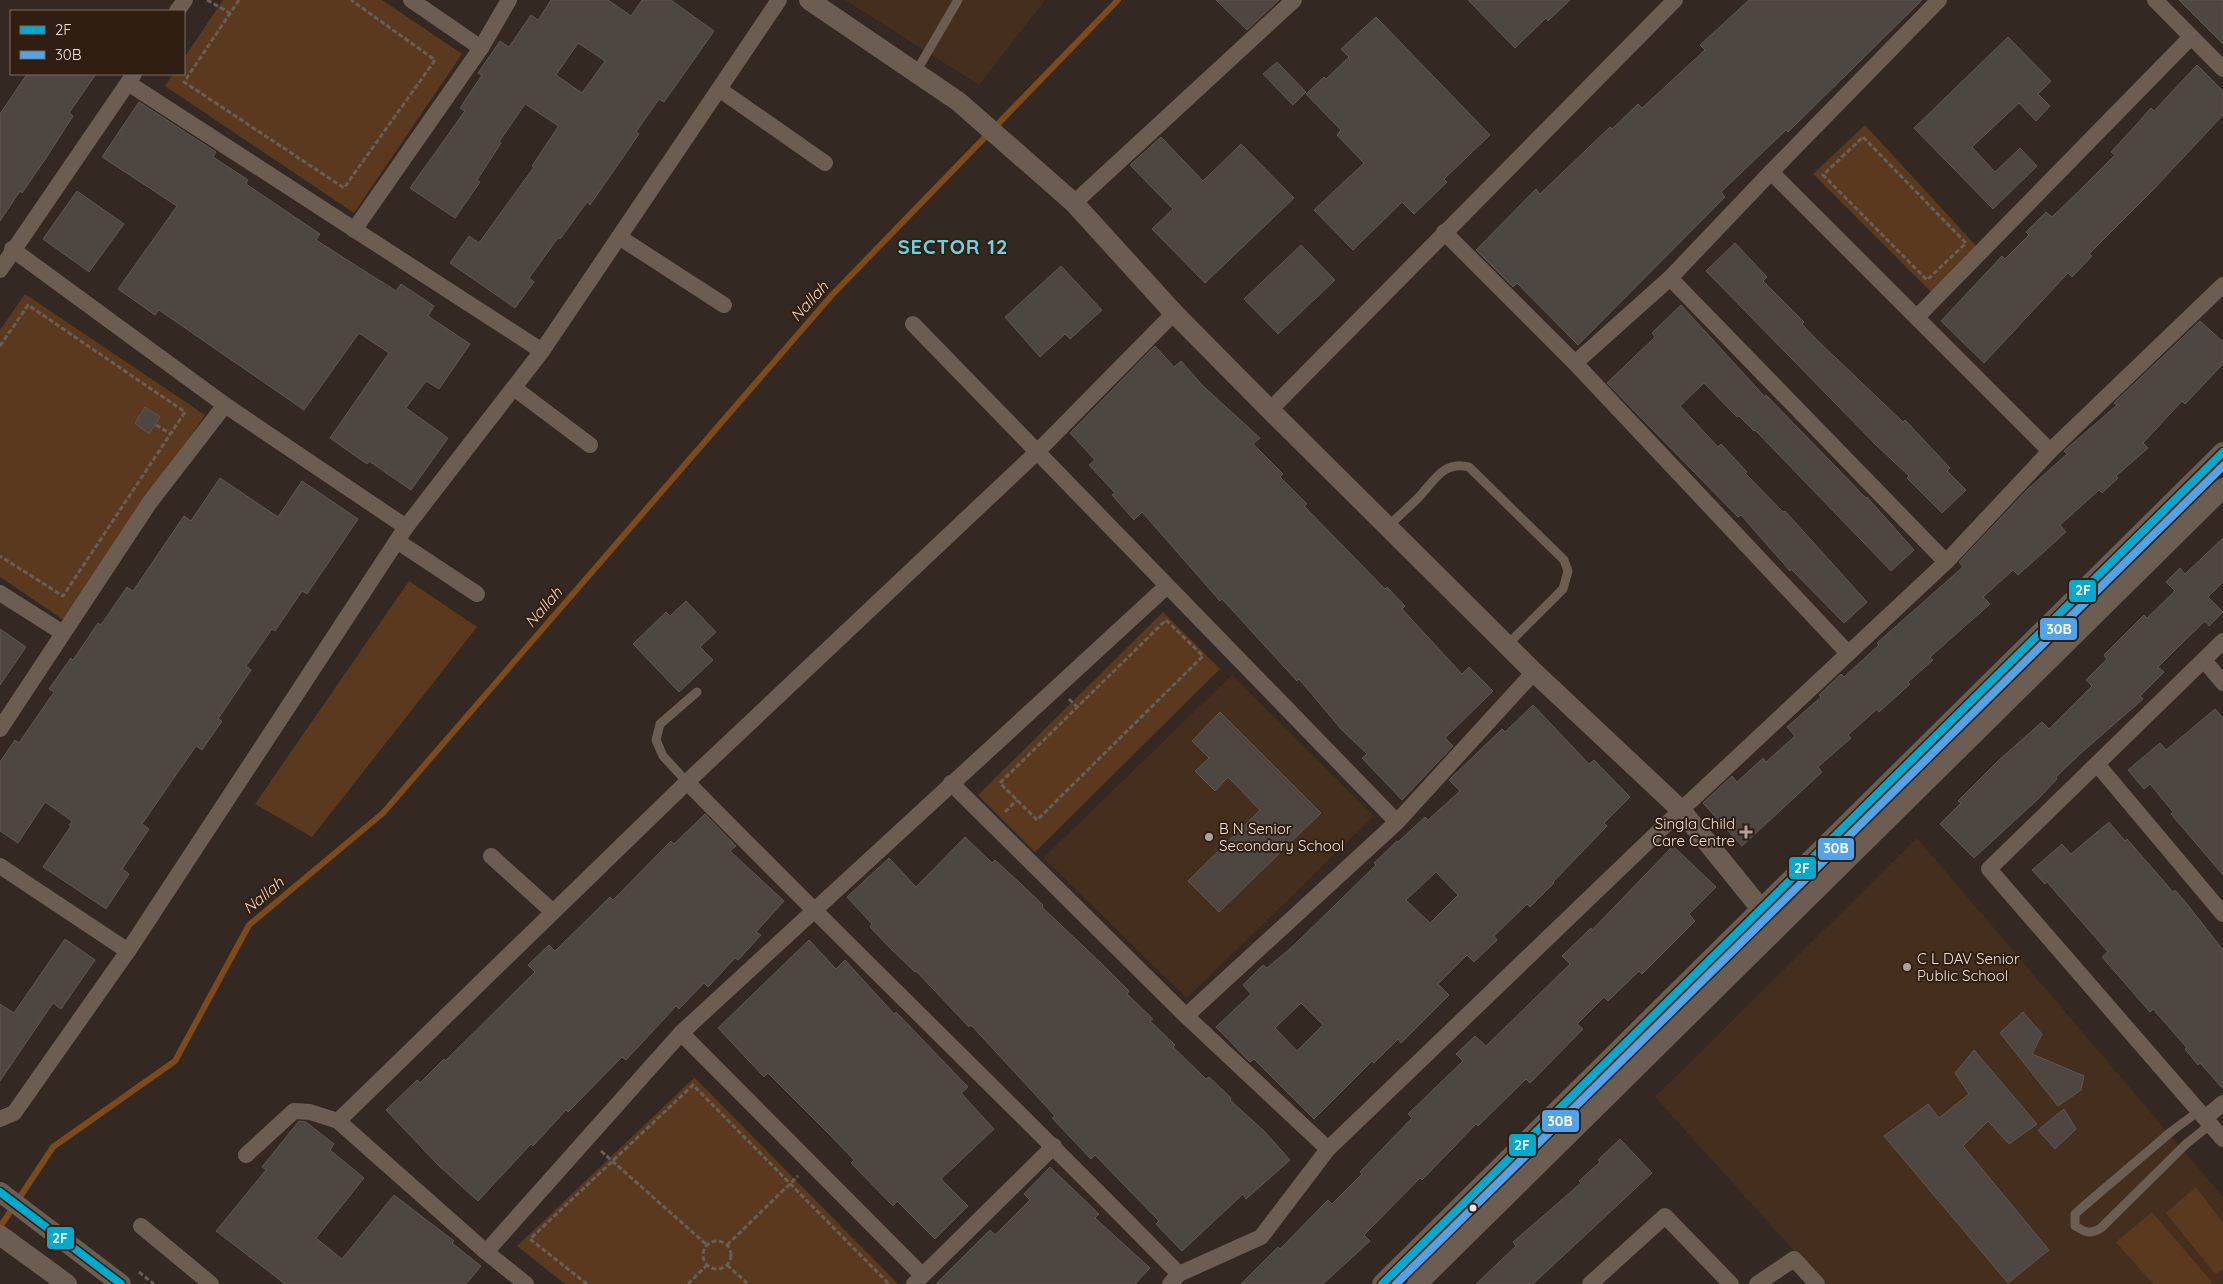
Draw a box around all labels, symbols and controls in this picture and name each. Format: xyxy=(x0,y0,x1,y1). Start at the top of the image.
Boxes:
legend xyxy=(10,10,185,75)
text: 2F xyxy=(55,20,72,39)
text: 30B xyxy=(55,45,82,64)
district label: SECTOR 12 xyxy=(898,234,1008,259)
water label: Nallah xyxy=(786,276,833,325)
line badge: 2F xyxy=(2068,579,2097,603)
text: 2F xyxy=(2075,581,2091,599)
water label: Nallah xyxy=(520,582,567,631)
line badge: 30B xyxy=(2039,617,2078,641)
text: 30B xyxy=(2046,620,2072,638)
place label: Singla Child Care Centre xyxy=(1652,814,1735,850)
place label: B N Senior Secondary School xyxy=(1219,819,1344,855)
marker: Singla Child Care Centre xyxy=(1739,825,1753,839)
marker: B N Senior Secondary School xyxy=(1203,831,1215,843)
line badge: 30B xyxy=(1817,837,1855,861)
text: 30B xyxy=(1823,839,1849,857)
line badge: 2F xyxy=(1788,856,1817,880)
text: 2F xyxy=(1794,859,1810,877)
water label: Nallah xyxy=(238,871,288,918)
place label: C L DAV Senior Public School xyxy=(1917,949,2020,985)
marker: C L DAV Senior Public School xyxy=(1901,961,1913,973)
line badge: 30B xyxy=(1541,1109,1580,1133)
text: 30B xyxy=(1547,1112,1573,1130)
line badge: 2F xyxy=(1508,1133,1537,1157)
text: 2F xyxy=(1514,1136,1530,1154)
unlabelled marker xyxy=(1468,1203,1478,1213)
line badge: 2F xyxy=(46,1226,75,1250)
text: 2F xyxy=(52,1229,68,1247)

